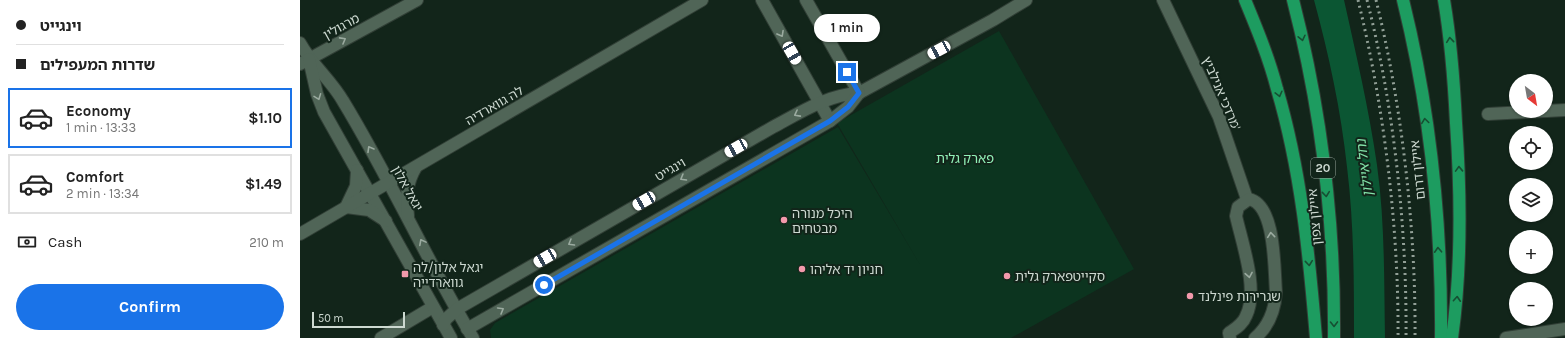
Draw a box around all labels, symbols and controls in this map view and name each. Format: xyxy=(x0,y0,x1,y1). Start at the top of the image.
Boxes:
street label: מרגולין xyxy=(321,10,362,42)
callout: 1 min xyxy=(814,14,880,42)
text: וינגייט xyxy=(40,17,82,35)
text: 1 min xyxy=(831,20,863,35)
one-way arrow xyxy=(777,30,784,37)
one-way arrow xyxy=(1297,34,1306,41)
one-way arrow xyxy=(1445,37,1454,43)
one-way arrow xyxy=(339,38,346,45)
car xyxy=(926,39,952,61)
car xyxy=(781,40,803,66)
street label: מרדכי אנילביץ' xyxy=(1199,54,1244,133)
text: שדרות המעפילים xyxy=(40,56,155,74)
route end xyxy=(838,63,856,81)
north arrow xyxy=(1509,74,1553,118)
map controls xyxy=(1509,74,1553,326)
street label: לה גווארדיה xyxy=(463,83,526,128)
one-way arrow xyxy=(1274,91,1282,97)
one-way arrow xyxy=(314,93,322,100)
icon: car xyxy=(18,100,54,136)
text: Economy xyxy=(66,102,131,120)
text: $1.10 xyxy=(248,109,282,127)
one-way arrow xyxy=(793,110,801,117)
one-way arrow xyxy=(1421,118,1430,124)
text: 1 min · 13:33 xyxy=(66,120,136,135)
button: locate xyxy=(1509,126,1553,170)
car xyxy=(723,137,749,159)
water label: נחל איילון xyxy=(1352,137,1376,198)
street label: איילון דרום xyxy=(1407,139,1428,200)
one-way arrow xyxy=(368,146,375,153)
park label: פארק גלית xyxy=(936,151,994,166)
street label: וינגייט xyxy=(652,155,688,184)
road number: 20 xyxy=(1311,158,1335,178)
street label: יגאל אלון xyxy=(389,163,426,214)
icon: car xyxy=(18,166,54,202)
one-way arrow xyxy=(1454,166,1463,172)
text: Comfort xyxy=(66,168,124,186)
one-way arrow xyxy=(680,173,687,181)
text: $1.49 xyxy=(245,175,282,193)
button: layers xyxy=(1509,178,1553,222)
text: 2 min · 13:34 xyxy=(66,186,139,201)
street label: איילון צפון xyxy=(1305,188,1324,246)
car xyxy=(631,190,657,212)
one-way arrow xyxy=(1322,191,1331,197)
place label: היכל מנורה מבטחים xyxy=(792,206,853,236)
marker: היכל מנורה מבטחים xyxy=(779,215,789,225)
button: + xyxy=(1509,230,1553,274)
icon: cash xyxy=(16,231,38,253)
one-way arrow xyxy=(1266,232,1275,238)
text: Cash xyxy=(48,233,82,251)
text: 210 m xyxy=(249,235,284,250)
one-way arrow xyxy=(568,238,575,245)
one-way arrow xyxy=(419,239,426,246)
car xyxy=(532,247,558,269)
one-way arrow xyxy=(1434,247,1443,253)
place label: יגאל אלון/לה גווארדייה xyxy=(413,260,483,290)
one-way arrow xyxy=(1304,260,1313,266)
place label: חניון יד אליהו xyxy=(810,262,883,277)
marker: חניון יד אליהו xyxy=(797,264,807,274)
marker: יגאל אלון/לה גווארדייה xyxy=(400,269,410,279)
place label: סקייטפארק גלית xyxy=(1015,269,1105,284)
marker: סקייטפארק גלית xyxy=(1002,271,1012,281)
one-way arrow xyxy=(1244,272,1252,278)
route start xyxy=(535,276,553,294)
button: − xyxy=(1509,282,1553,326)
button: Confirm xyxy=(16,284,284,330)
place label: שגרירות פינלנד xyxy=(1198,289,1281,304)
marker: שגרירות פינלנד xyxy=(1185,291,1195,301)
one-way arrow xyxy=(1452,296,1461,302)
one-way arrow xyxy=(497,307,504,314)
scale bar xyxy=(312,310,405,329)
text: 50 m xyxy=(318,312,344,325)
one-way arrow xyxy=(1330,321,1338,327)

